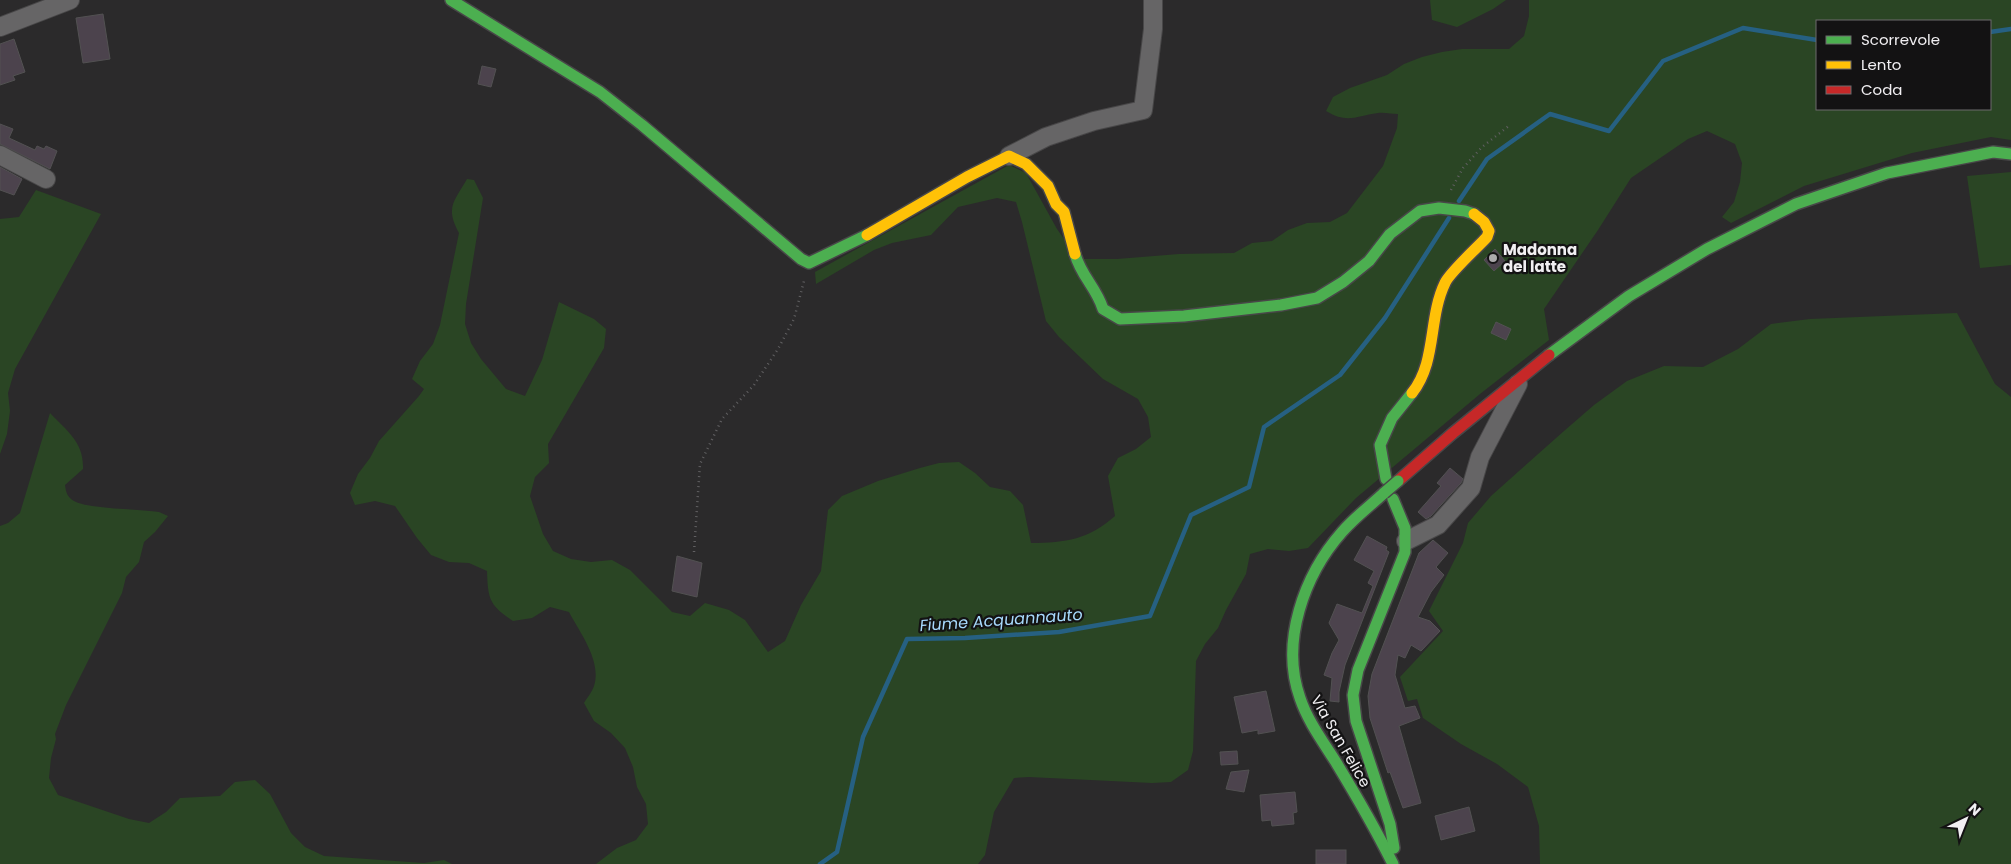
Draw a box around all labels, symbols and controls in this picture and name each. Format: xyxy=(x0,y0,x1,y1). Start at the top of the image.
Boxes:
legend xyxy=(1816,20,1991,110)
text: Scorrevole xyxy=(1861,29,1940,50)
text: Lento xyxy=(1861,54,1901,75)
text: Coda xyxy=(1861,79,1902,100)
place label: Madonna del latte xyxy=(1503,239,1577,277)
marker: Madonna del latte xyxy=(1487,252,1499,264)
water label: Fiume Acquannauto xyxy=(919,603,1083,637)
street label: Via San Felice xyxy=(1306,691,1376,791)
north arrow xyxy=(1941,794,1991,844)
text: N xyxy=(1964,799,1986,820)

